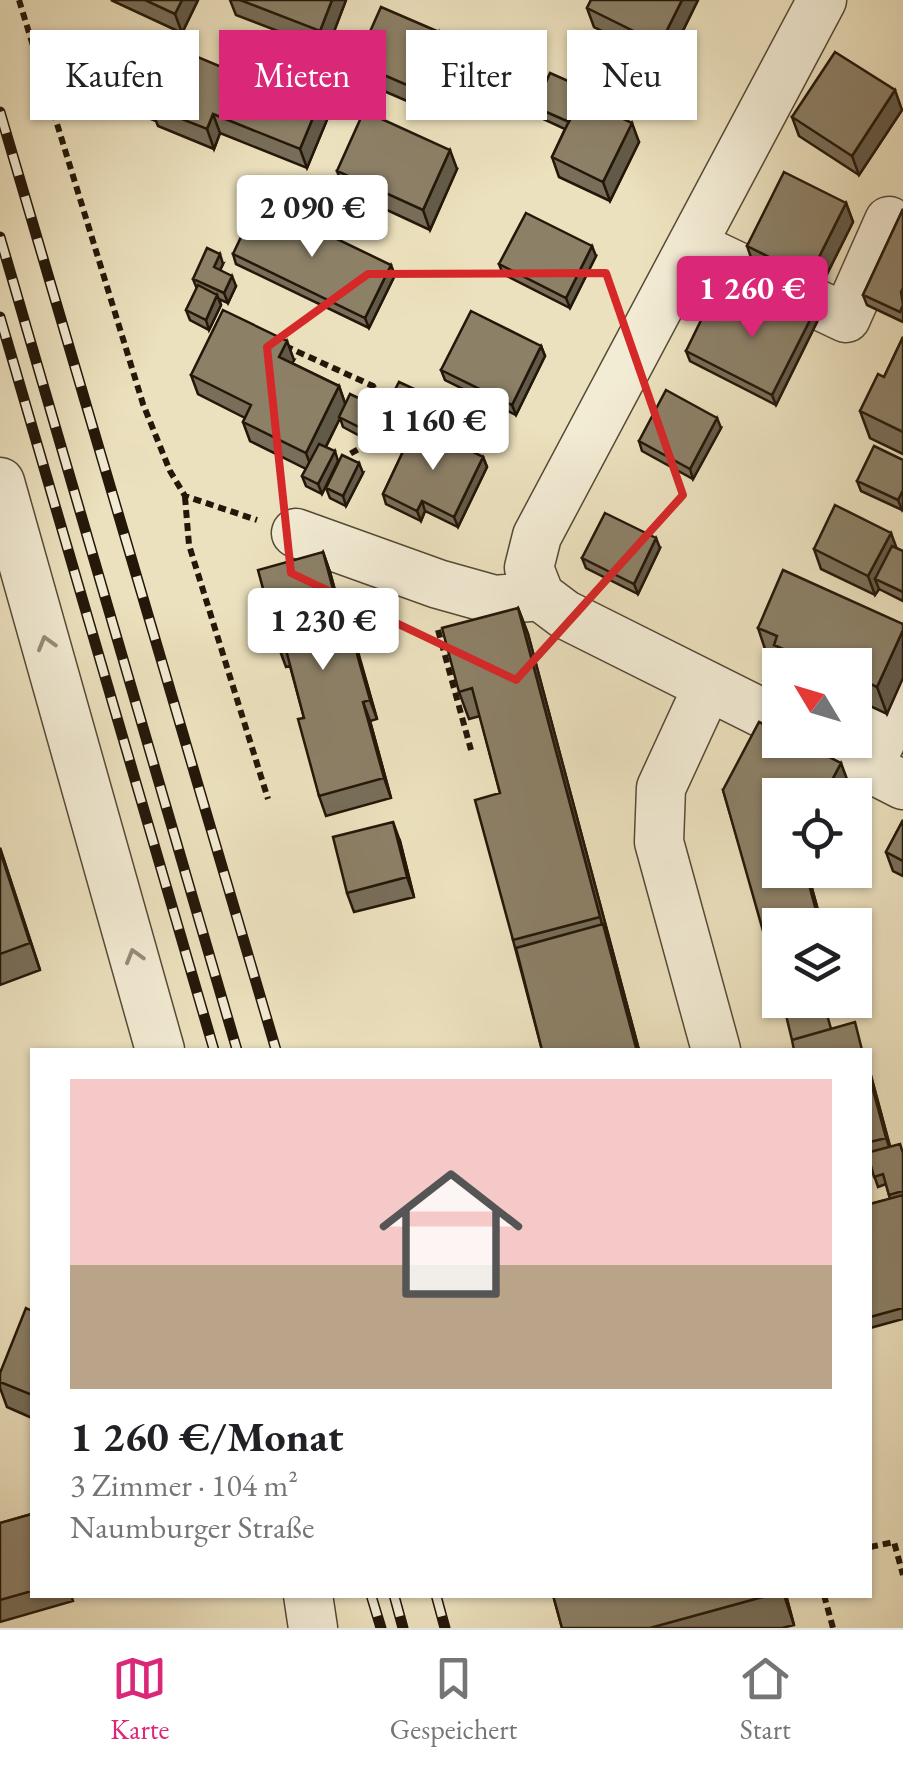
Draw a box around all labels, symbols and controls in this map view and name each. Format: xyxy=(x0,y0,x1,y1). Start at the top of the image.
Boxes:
chip: Kaufen xyxy=(30,30,199,120)
chip: Mieten xyxy=(219,30,386,120)
chip: Filter xyxy=(406,30,547,120)
chip: Neu xyxy=(567,30,697,120)
pin: 2 090 € xyxy=(220,175,404,260)
text: 2 090 € xyxy=(259,186,365,228)
pin: 1 260 € xyxy=(660,256,844,341)
text: 1 260 € xyxy=(699,267,805,309)
pin: 1 160 € xyxy=(341,388,525,473)
text: 1 160 € xyxy=(380,399,486,441)
pin: 1 230 € xyxy=(231,588,415,673)
text: 1 230 € xyxy=(270,599,376,641)
one-way arrow xyxy=(36,635,57,653)
north arrow xyxy=(762,648,872,758)
map controls xyxy=(762,648,872,1018)
button: locate xyxy=(762,778,872,888)
button: layers xyxy=(762,908,872,1018)
one-way arrow xyxy=(125,948,146,965)
icon: home xyxy=(361,1144,541,1324)
text: 1 260 €/Monat xyxy=(70,1409,344,1464)
text: 3 Zimmer · 104 m² xyxy=(70,1464,298,1506)
text: Naumburger Straße xyxy=(70,1506,314,1548)
tab: Karte xyxy=(110,1651,169,1747)
tab: Gespeichert xyxy=(390,1651,517,1747)
tab: Start xyxy=(738,1651,793,1747)

